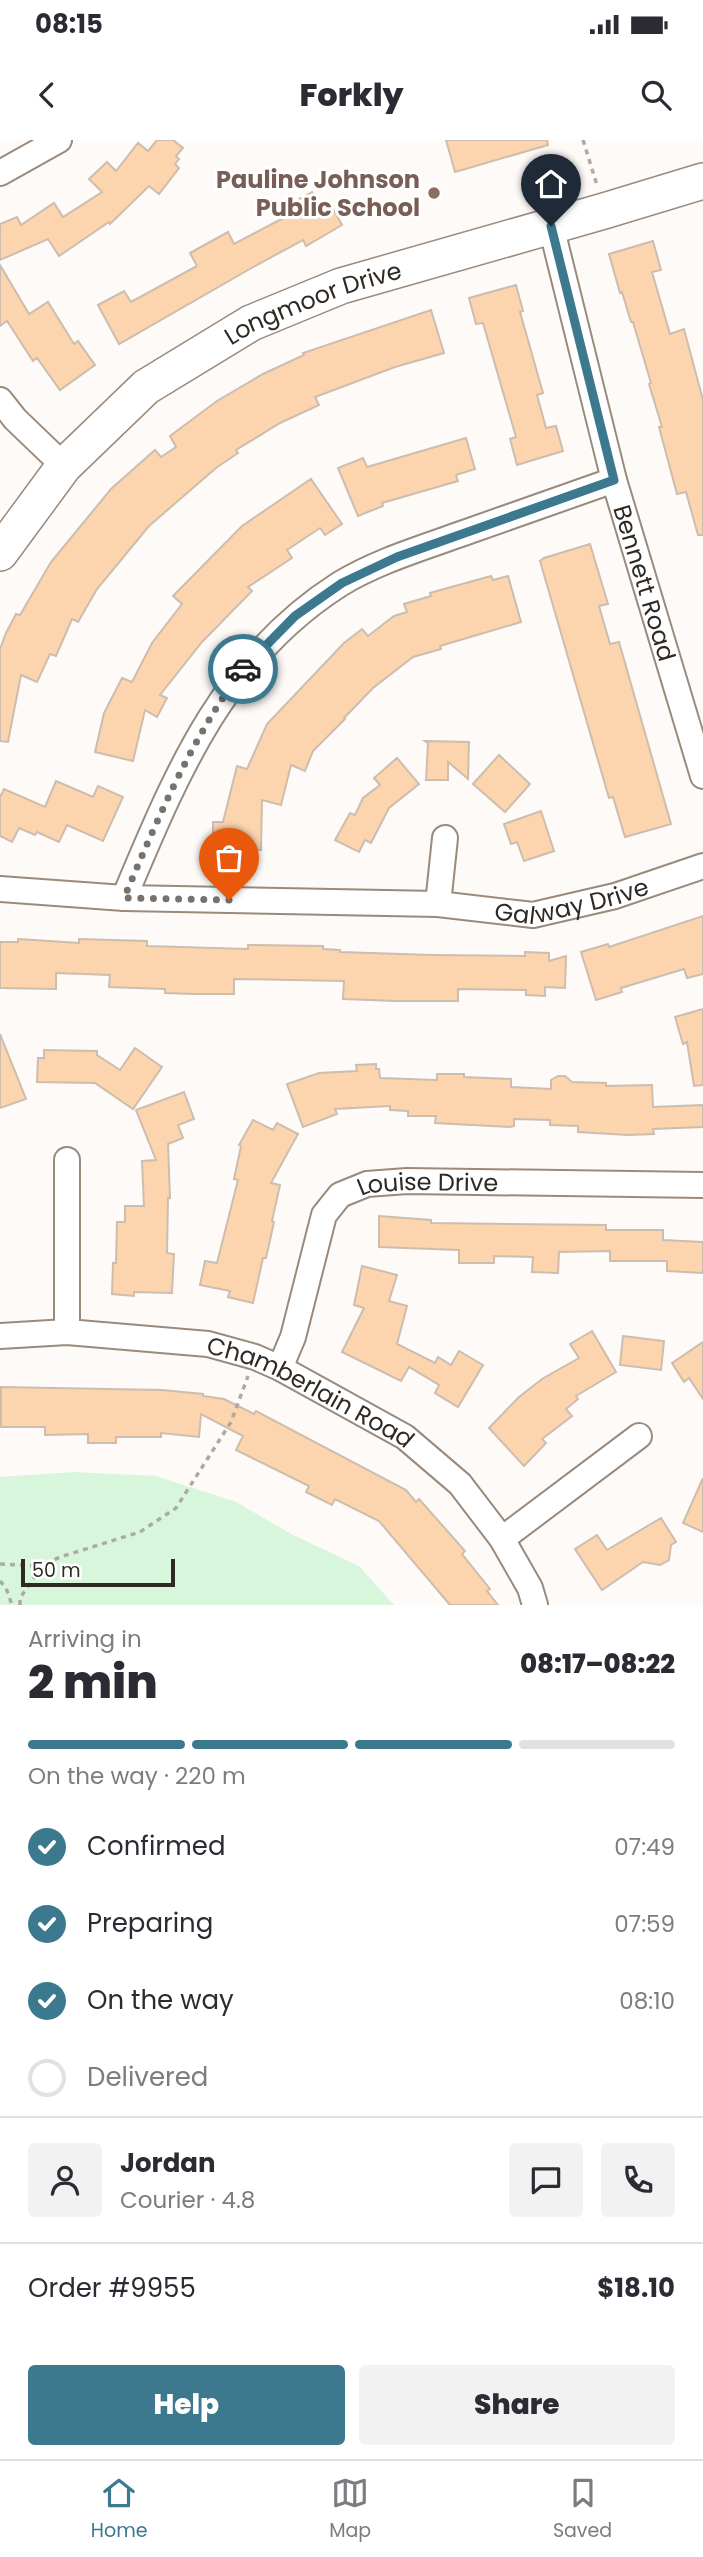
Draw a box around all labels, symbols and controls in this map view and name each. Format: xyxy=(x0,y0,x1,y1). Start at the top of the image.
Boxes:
text: 08:15 xyxy=(35,6,103,42)
text: Forkly xyxy=(299,72,404,117)
icon: back xyxy=(28,76,66,114)
icon: search xyxy=(637,76,675,114)
pin xyxy=(521,154,581,226)
place label: Pauline Johnson Public School xyxy=(216,163,420,224)
icon: home xyxy=(532,165,570,203)
marker: Pauline Johnson Public School xyxy=(426,185,442,201)
street label: Longmoor Drive xyxy=(218,253,405,352)
street label: Bennett Road xyxy=(606,501,684,665)
courier xyxy=(208,634,278,704)
icon: car xyxy=(224,650,262,688)
pin xyxy=(199,828,259,900)
icon: bag xyxy=(210,839,248,877)
street label: Galway Drive xyxy=(493,869,653,932)
street label: Louise Drive xyxy=(352,1164,498,1203)
street label: Chamberlain Road xyxy=(203,1328,422,1455)
scale bar xyxy=(21,1556,175,1588)
text: 50 m xyxy=(32,1557,81,1584)
text: Arriving in xyxy=(28,1623,142,1655)
text: 08:17–08:22 xyxy=(520,1646,675,1682)
text: 2 min xyxy=(28,1650,158,1714)
text: On the way · 220 m xyxy=(28,1760,246,1792)
icon: check xyxy=(28,1828,66,1866)
text: Confirmed xyxy=(87,1828,225,1864)
text: 07:49 xyxy=(614,1831,675,1863)
icon: check xyxy=(28,1905,66,1943)
text: Preparing xyxy=(87,1905,213,1941)
text: 07:59 xyxy=(614,1908,675,1940)
icon: check xyxy=(28,1982,66,2020)
text: On the way xyxy=(87,1982,234,2018)
text: 08:10 xyxy=(619,1985,675,2017)
text: Delivered xyxy=(87,2059,208,2095)
button: person xyxy=(28,2143,102,2217)
button: chat xyxy=(509,2143,583,2217)
button: phone xyxy=(601,2143,675,2217)
text: Jordan xyxy=(120,2145,216,2181)
text: Courier · 4.8 xyxy=(120,2184,255,2216)
text: Order #9955 xyxy=(28,2270,196,2306)
text: $18.10 xyxy=(597,2270,675,2306)
button: Help xyxy=(28,2365,345,2445)
button: Share xyxy=(359,2365,675,2445)
tab: Home xyxy=(91,2474,148,2545)
tab: Map xyxy=(329,2474,371,2545)
tab: Saved xyxy=(553,2474,612,2545)

